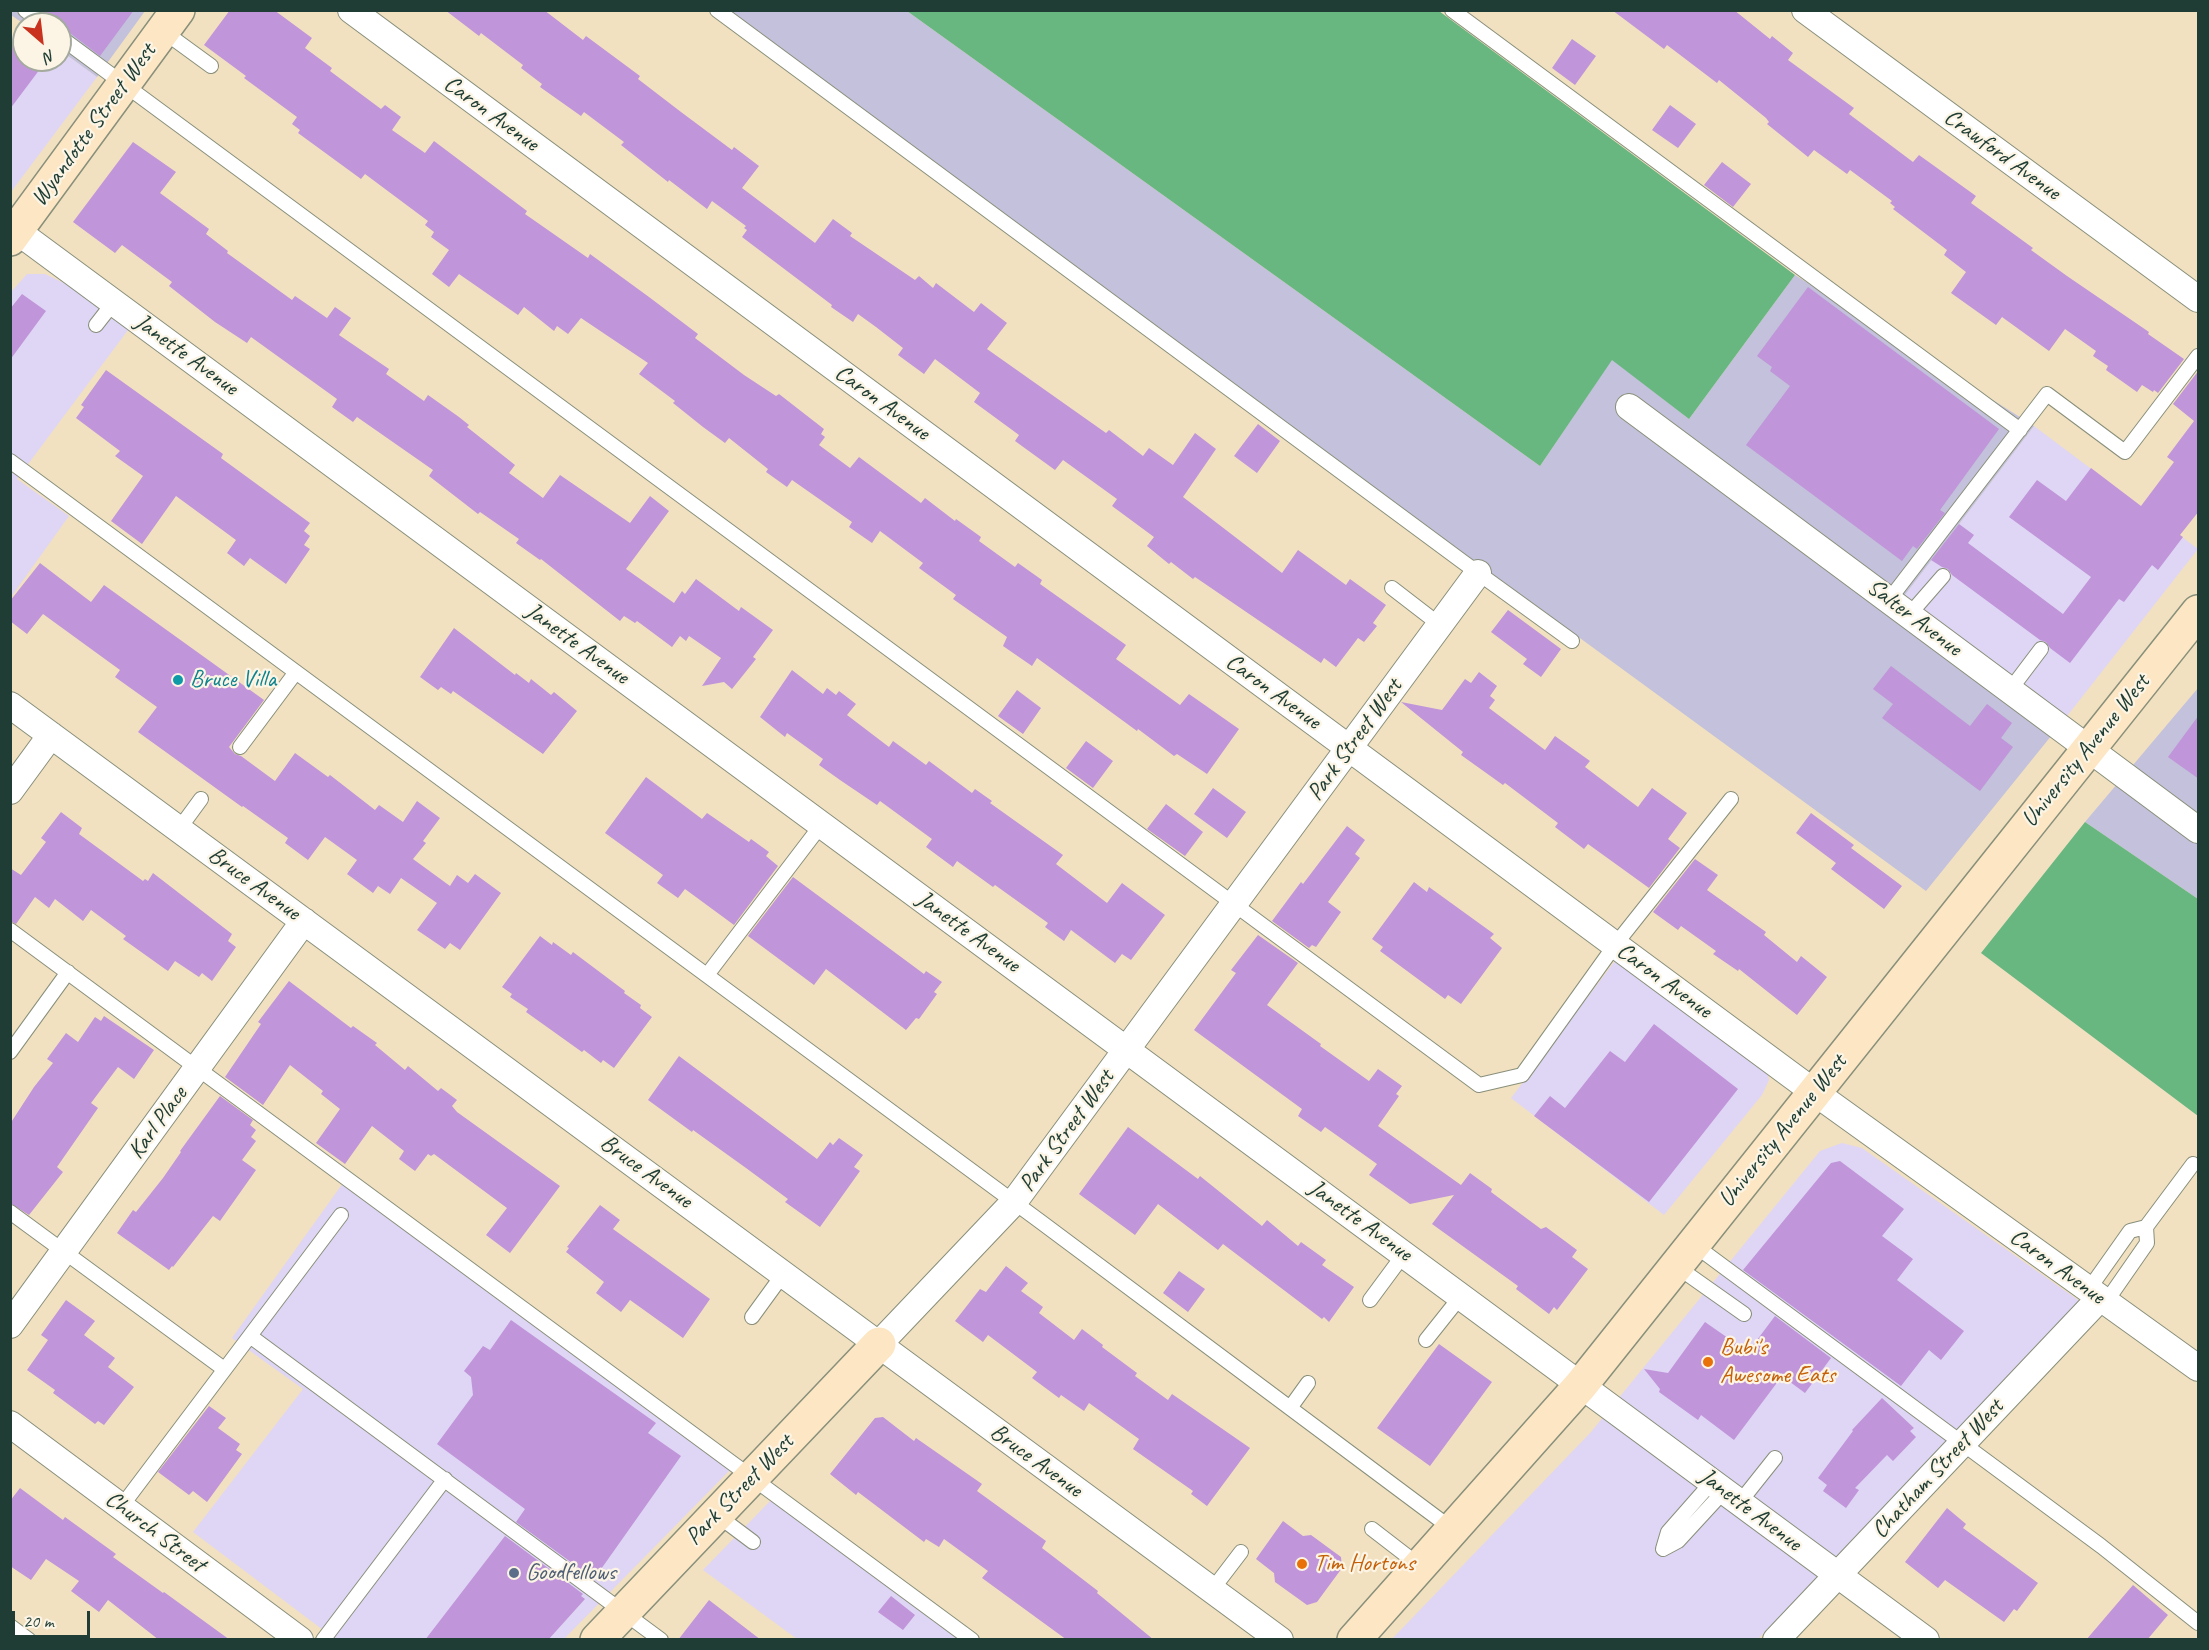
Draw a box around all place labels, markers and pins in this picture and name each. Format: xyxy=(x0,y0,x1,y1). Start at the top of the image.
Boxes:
place label: Bruce Villa xyxy=(190,666,276,694)
marker: Bruce Villa xyxy=(171,673,185,687)
place label: Bubi's Awesome Eats xyxy=(1720,1334,1835,1390)
marker: Bubi's Awesome Eats xyxy=(1701,1355,1715,1369)
place label: Tim Hortons xyxy=(1314,1550,1415,1578)
marker: Tim Hortons xyxy=(1295,1557,1309,1571)
place label: Goodfellows xyxy=(526,1559,616,1587)
marker: Goodfellows xyxy=(507,1566,521,1580)

